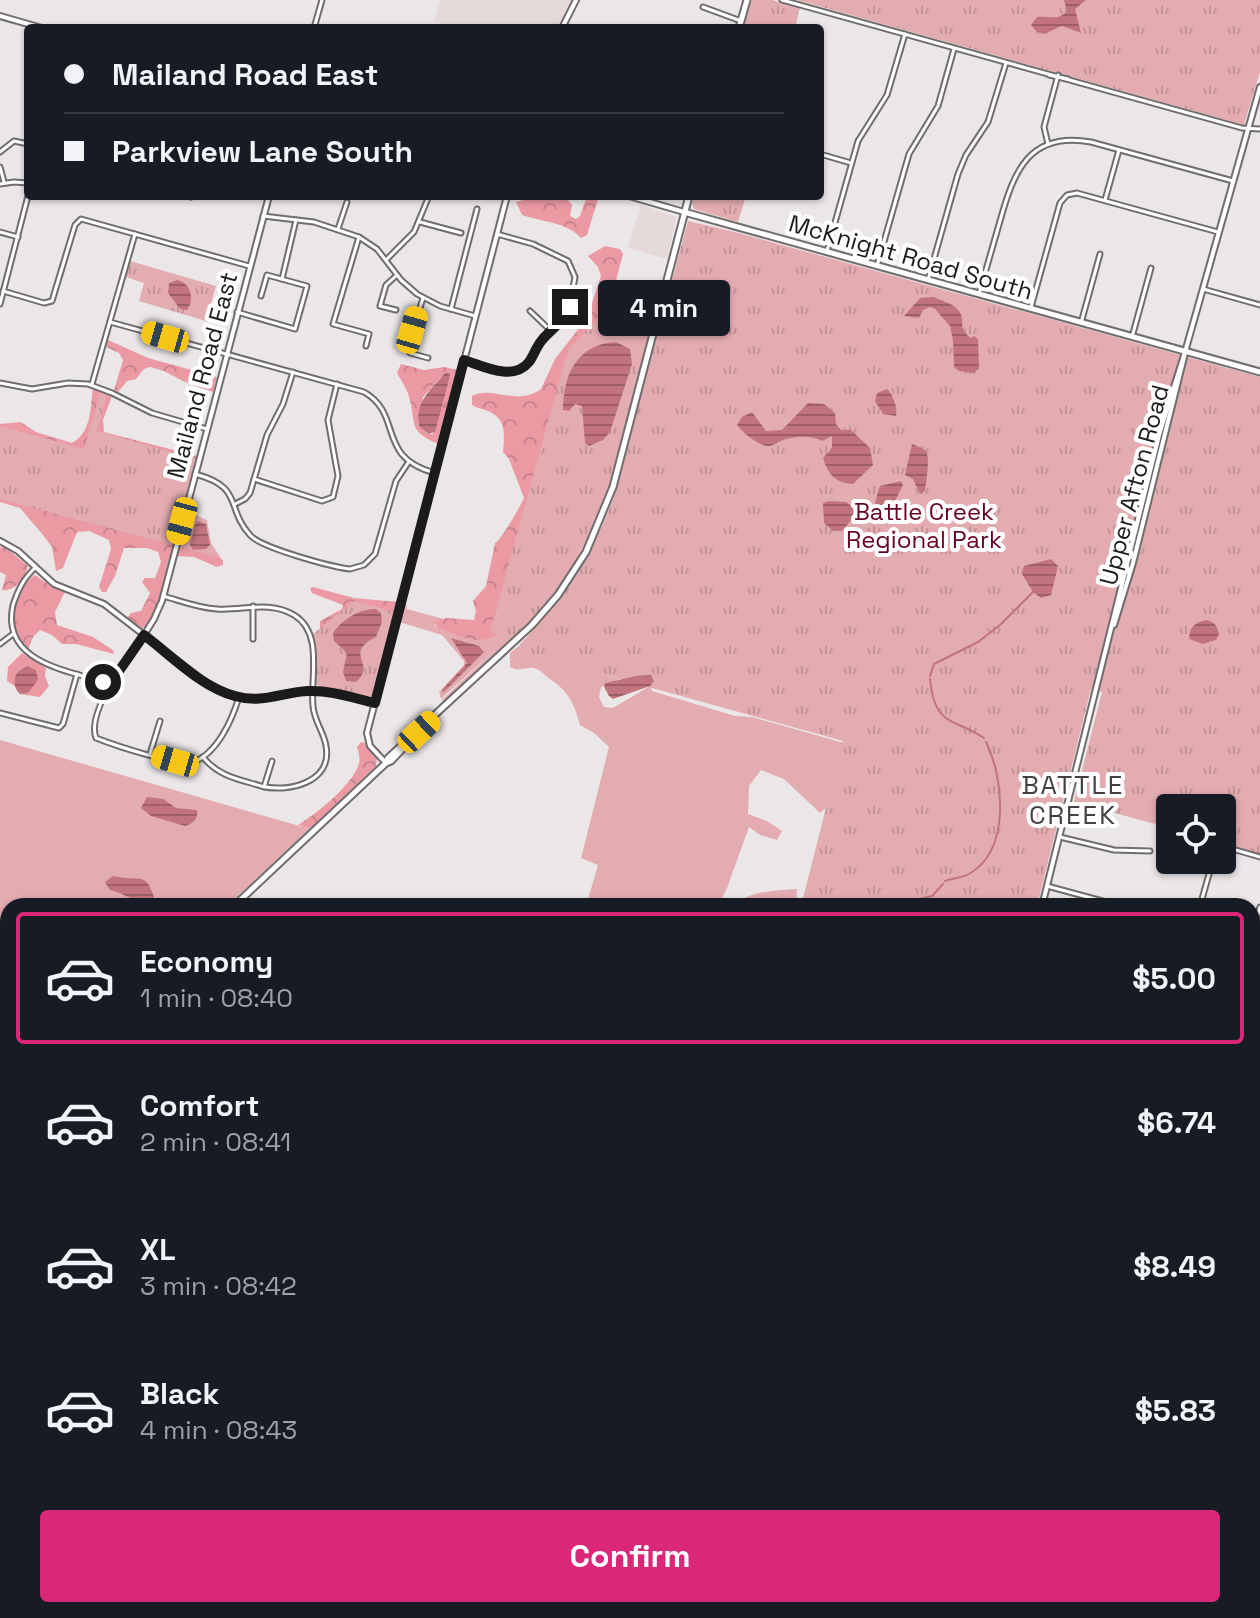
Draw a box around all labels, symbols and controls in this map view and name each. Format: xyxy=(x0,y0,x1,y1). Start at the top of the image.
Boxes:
text: Mailand Road East xyxy=(112,55,378,94)
text: Parkview Lane South xyxy=(112,132,413,171)
street label: McKnight Road South xyxy=(785,207,1037,307)
street label: Mailand Road East xyxy=(160,269,244,481)
callout: 4 min xyxy=(598,279,730,335)
route end xyxy=(552,289,588,325)
text: 4 min xyxy=(630,291,698,325)
car xyxy=(394,304,430,356)
car xyxy=(139,319,191,355)
street label: Upper Afton Road xyxy=(1092,381,1176,589)
car xyxy=(164,495,200,547)
park label: Battle Creek Regional Park xyxy=(846,496,1002,555)
route start xyxy=(85,664,121,700)
car xyxy=(393,707,445,757)
car xyxy=(149,743,201,779)
district label: BATTLE CREEK xyxy=(1022,768,1124,832)
map controls xyxy=(1156,794,1236,874)
button: locate xyxy=(1156,794,1236,874)
icon: car xyxy=(44,942,116,1014)
text: Economy xyxy=(140,942,273,981)
text: $5.00 xyxy=(1132,959,1216,998)
text: 1 min · 08:40 xyxy=(140,981,293,1015)
icon: car xyxy=(44,1086,116,1158)
text: Comfort xyxy=(140,1086,259,1125)
text: $6.74 xyxy=(1137,1103,1216,1142)
text: 2 min · 08:41 xyxy=(140,1125,291,1159)
icon: car xyxy=(44,1230,116,1302)
text: XL xyxy=(140,1230,176,1269)
text: $8.49 xyxy=(1133,1247,1216,1286)
text: 3 min · 08:42 xyxy=(140,1269,297,1303)
icon: car xyxy=(44,1374,116,1446)
text: Black xyxy=(140,1374,219,1413)
text: $5.83 xyxy=(1135,1391,1216,1430)
text: 4 min · 08:43 xyxy=(140,1413,297,1447)
button: Confirm xyxy=(40,1510,1220,1602)

